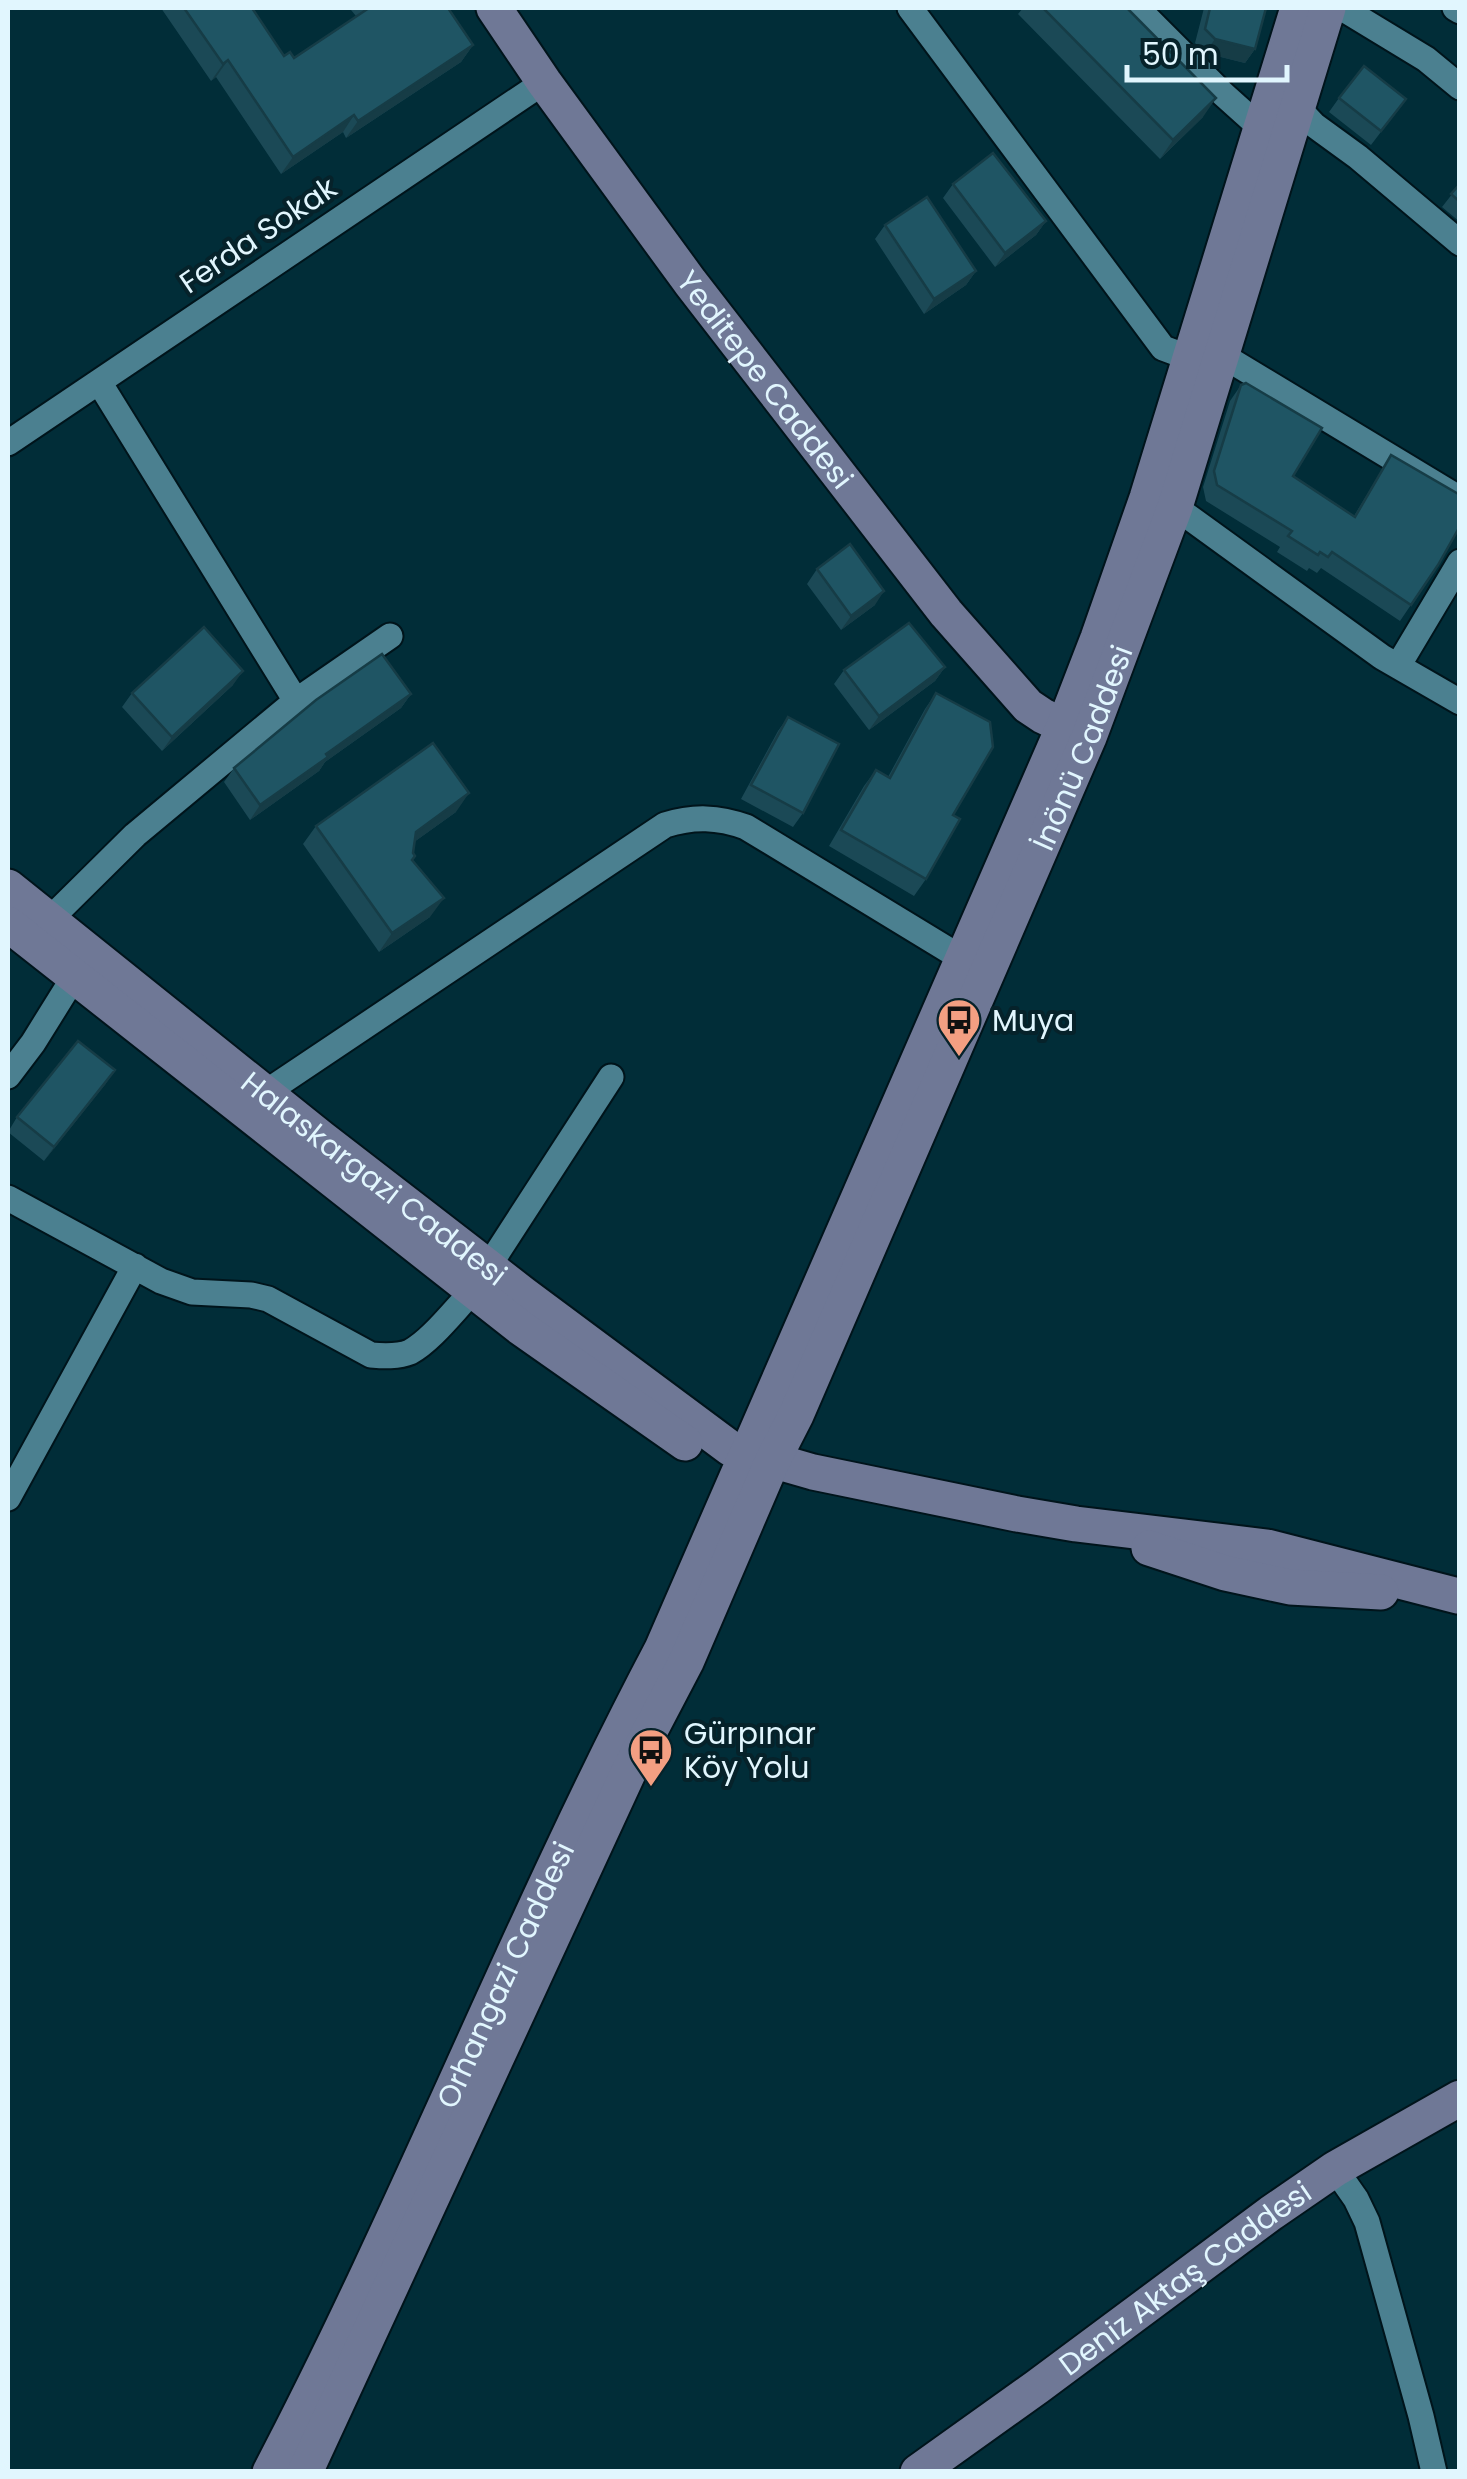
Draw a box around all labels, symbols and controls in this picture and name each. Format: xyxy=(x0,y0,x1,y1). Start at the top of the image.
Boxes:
scale bar xyxy=(1127,20,1287,82)
text: 50 m xyxy=(1142,33,1219,76)
street label: Ferda Sokak xyxy=(171,166,346,304)
street label: Yeditepe Caddesi xyxy=(667,261,864,498)
street label: İnönü Caddesi xyxy=(1021,639,1143,857)
bus stop icon: Muya xyxy=(936,997,982,1058)
place label: Muya xyxy=(992,999,1074,1042)
street label: Halaskargazi Caddesi xyxy=(232,1061,516,1296)
place label: Gürpınar Köy Yolu xyxy=(684,1712,816,1789)
bus stop icon: Gürpınar Köy Yolu xyxy=(628,1727,674,1788)
street label: Orhangazi Caddesi xyxy=(425,1834,585,2115)
street label: Deniz Aktaş Caddesi xyxy=(1050,2170,1320,2385)

